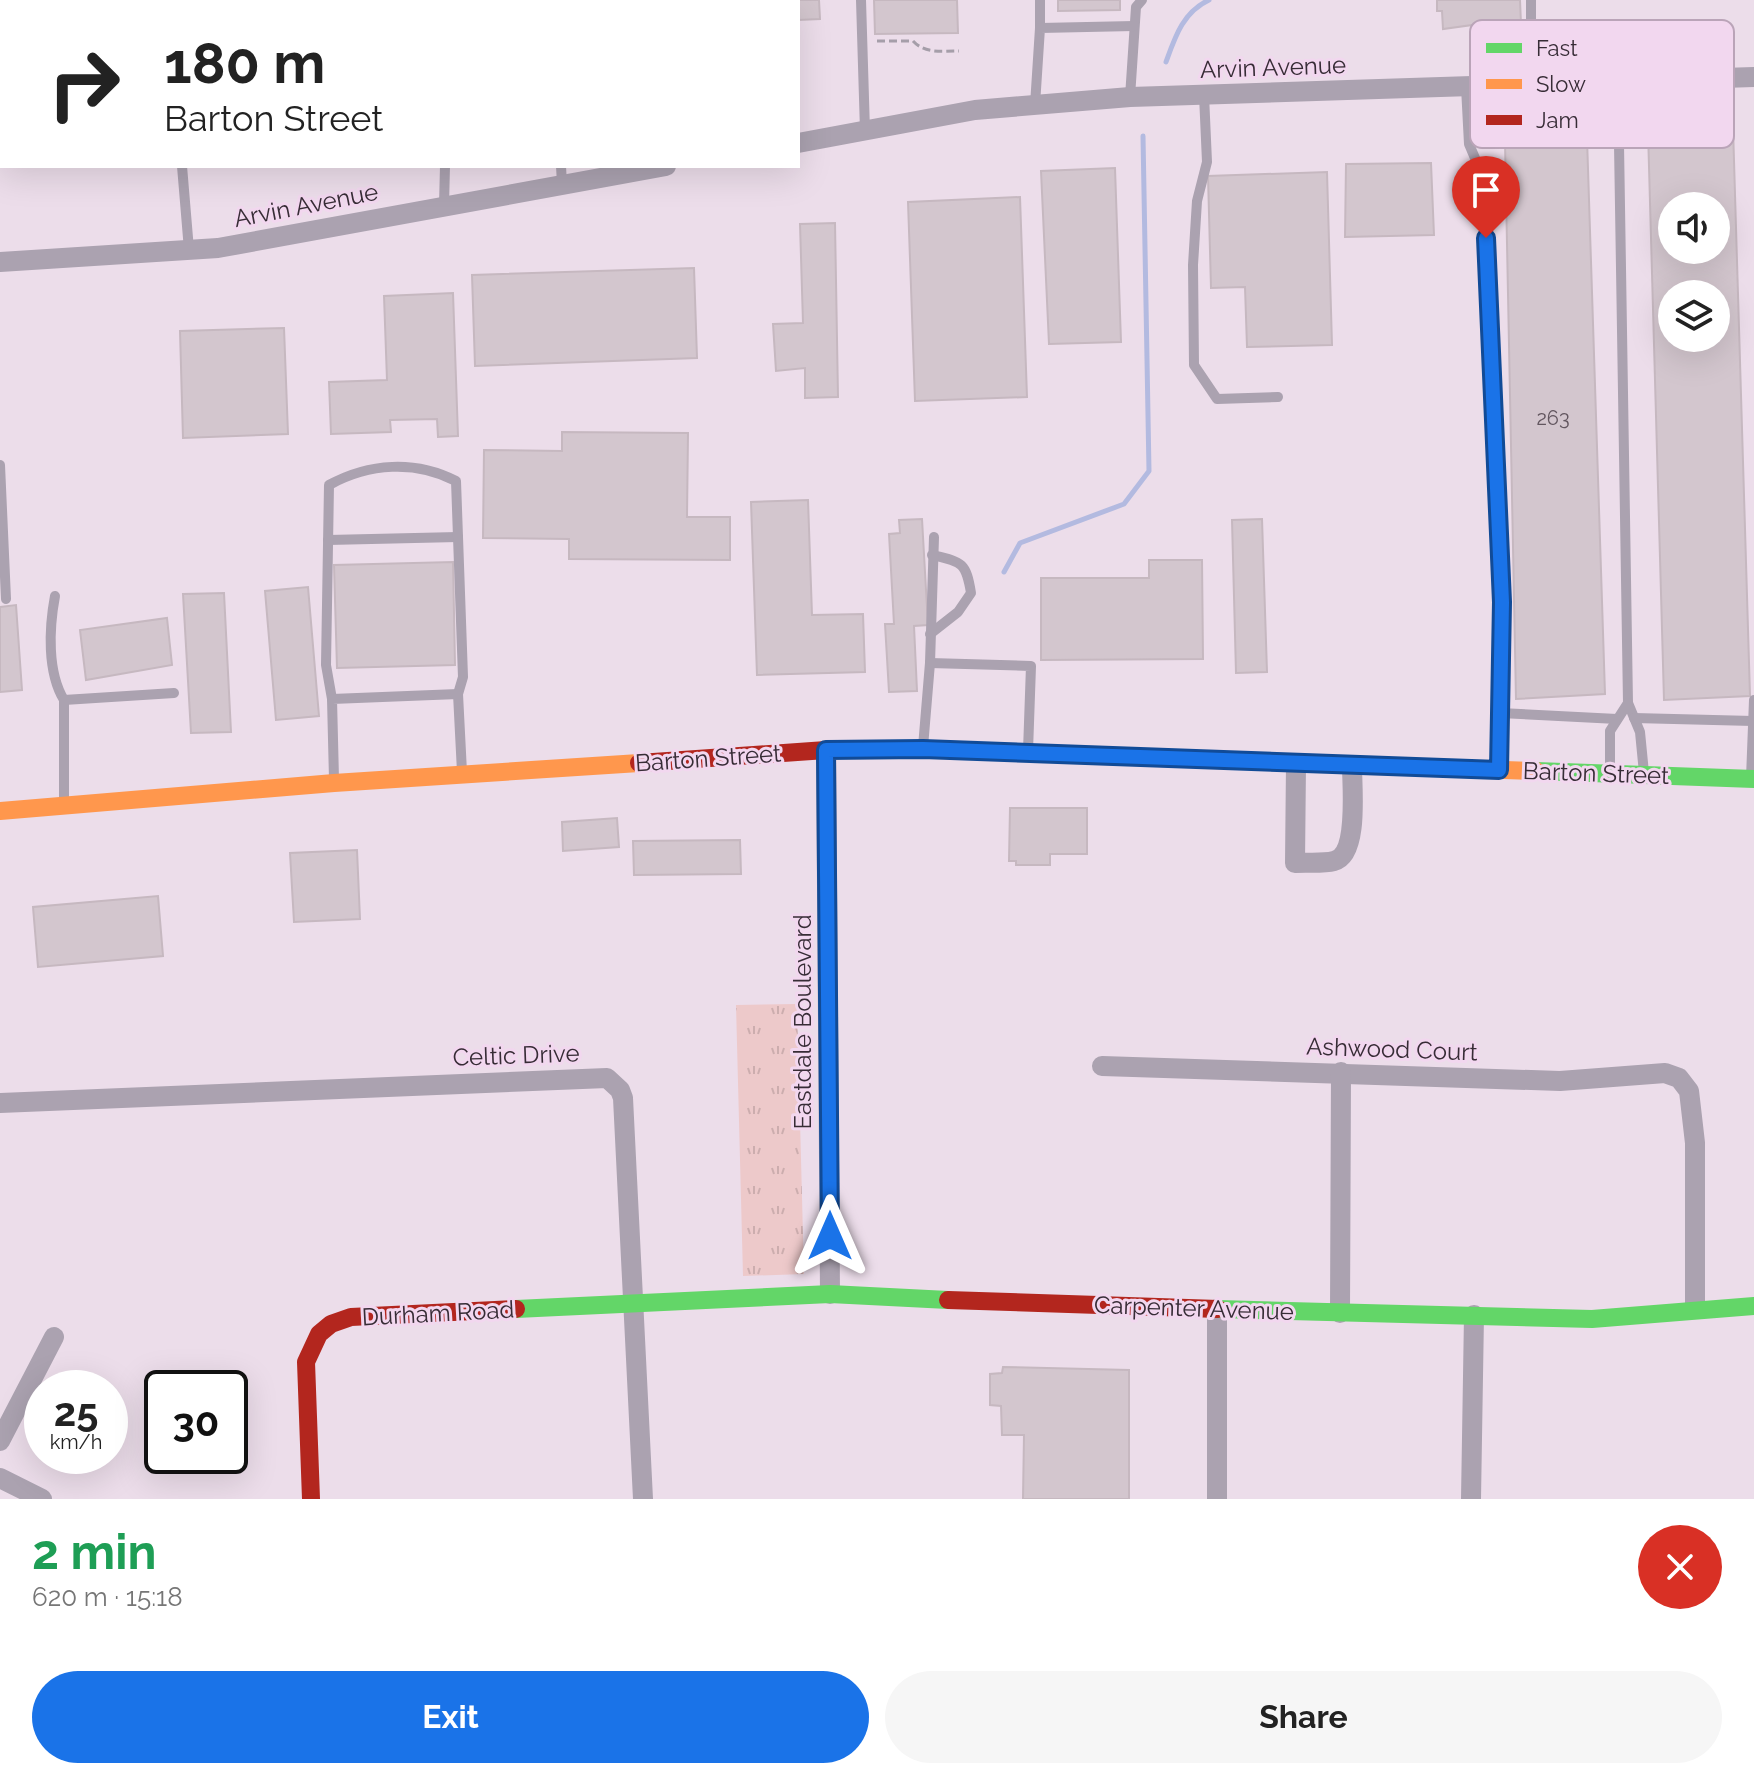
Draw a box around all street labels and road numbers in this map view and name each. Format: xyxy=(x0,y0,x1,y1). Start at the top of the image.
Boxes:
street label: Arvin Avenue xyxy=(1199,50,1347,84)
street label: Arvin Avenue xyxy=(231,177,381,233)
street label: Barton Street xyxy=(634,738,782,778)
street label: Barton Street xyxy=(1522,756,1670,790)
street label: Eastdale Boulevard xyxy=(788,914,817,1130)
street label: Ashwood Court xyxy=(1306,1032,1478,1066)
street label: Celtic Drive xyxy=(452,1038,580,1072)
street label: Carpenter Avenue xyxy=(1093,1290,1295,1326)
street label: Durham Road xyxy=(361,1295,515,1331)

